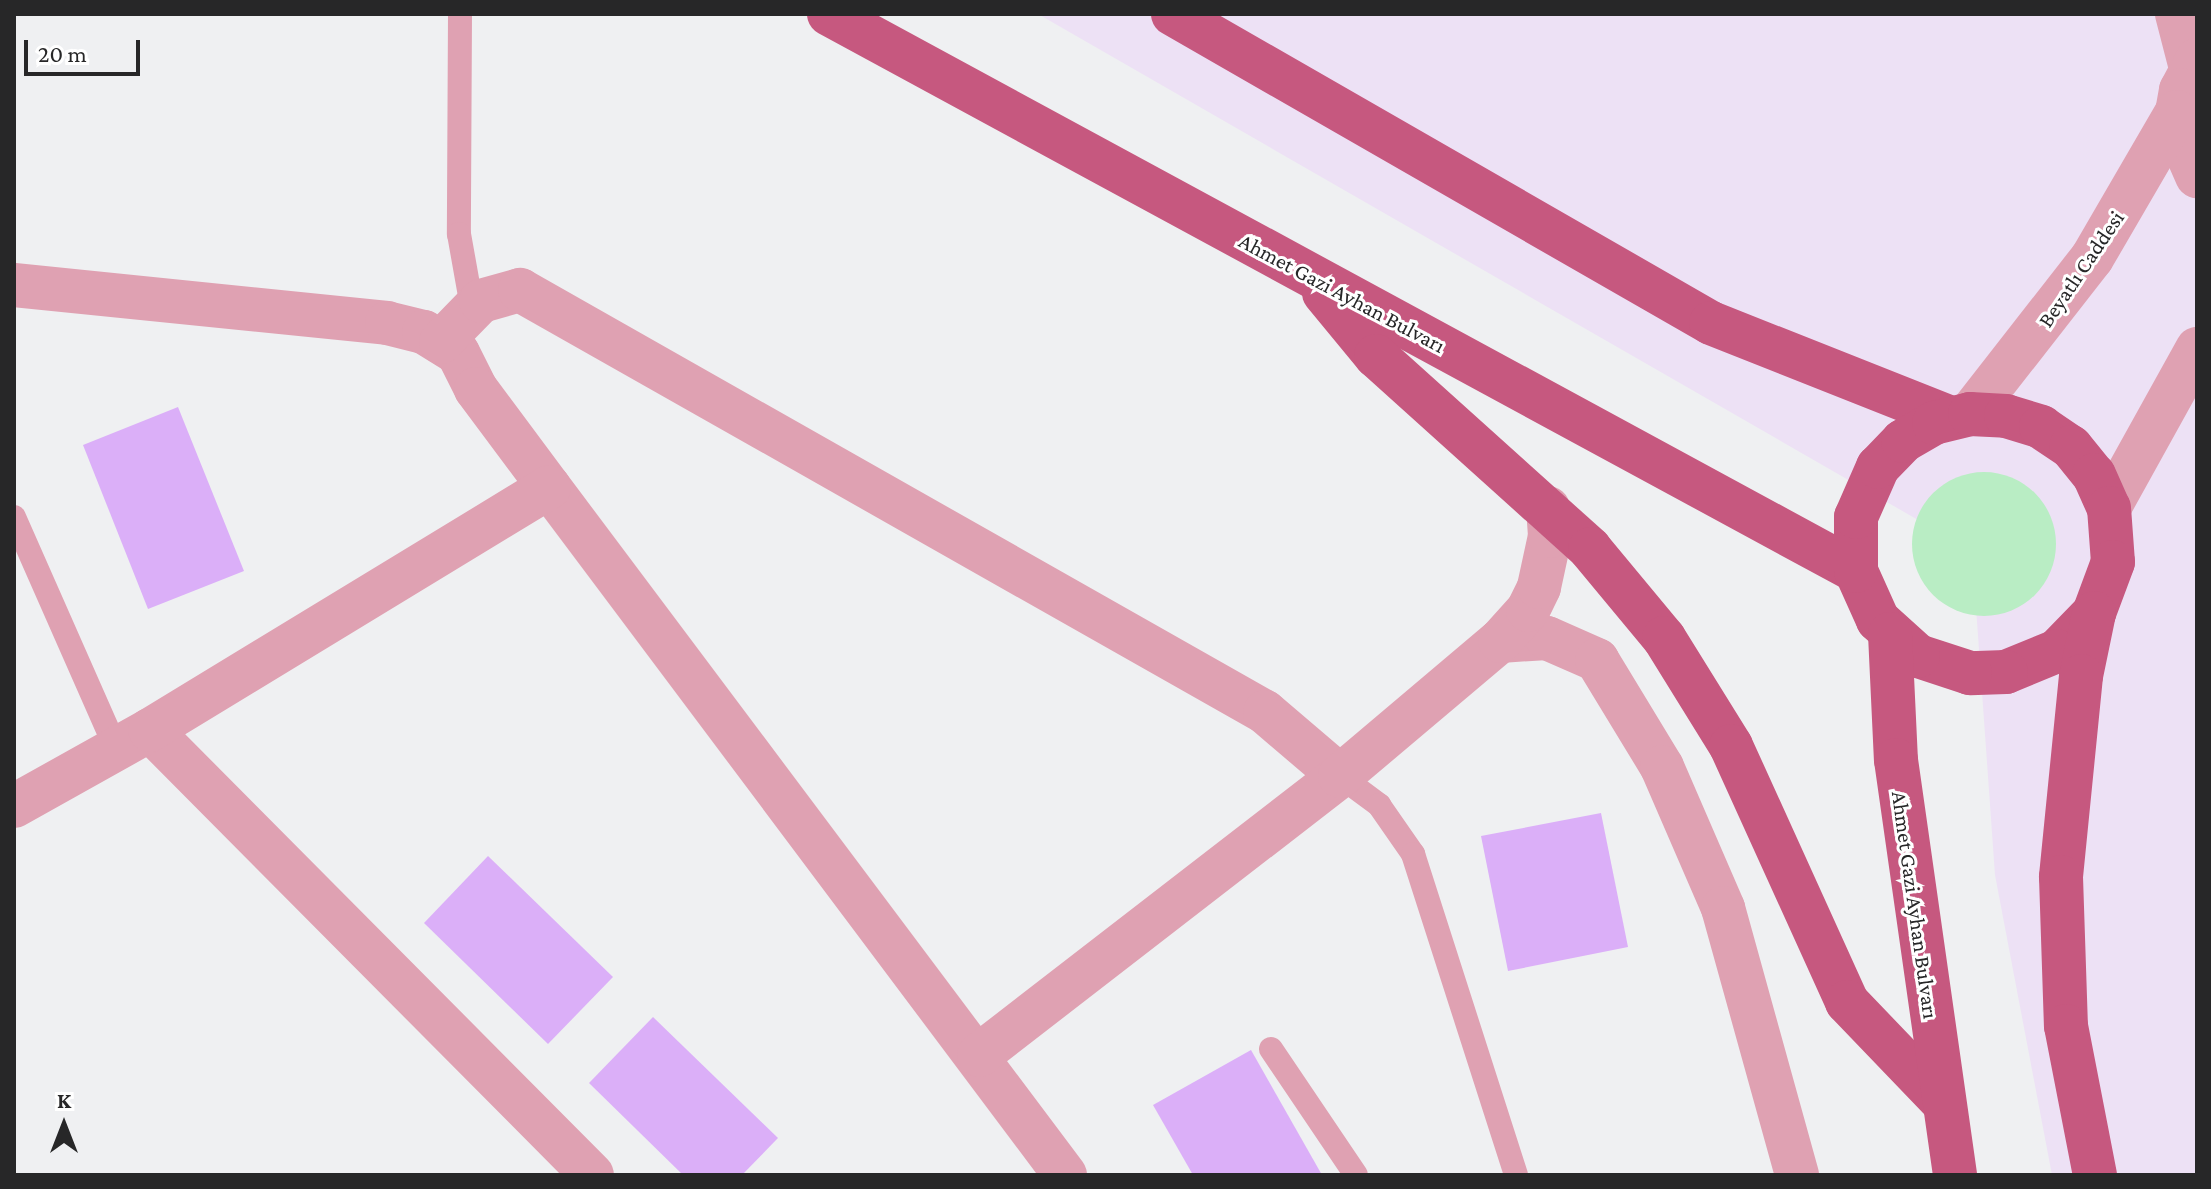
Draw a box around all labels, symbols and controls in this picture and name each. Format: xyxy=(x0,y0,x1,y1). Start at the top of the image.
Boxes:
scale bar xyxy=(28,24,144,74)
text: 20 m xyxy=(38,40,87,67)
street label: Beyatlı Caddesi xyxy=(2032,206,2130,332)
street label: Ahmet Gazi Ayhan Bulvarı xyxy=(1234,227,1450,359)
street label: Ahmet Gazi Ayhan Bulvarı xyxy=(1886,789,1944,1021)
north arrow xyxy=(24,1085,104,1165)
text: K xyxy=(57,1088,71,1113)

